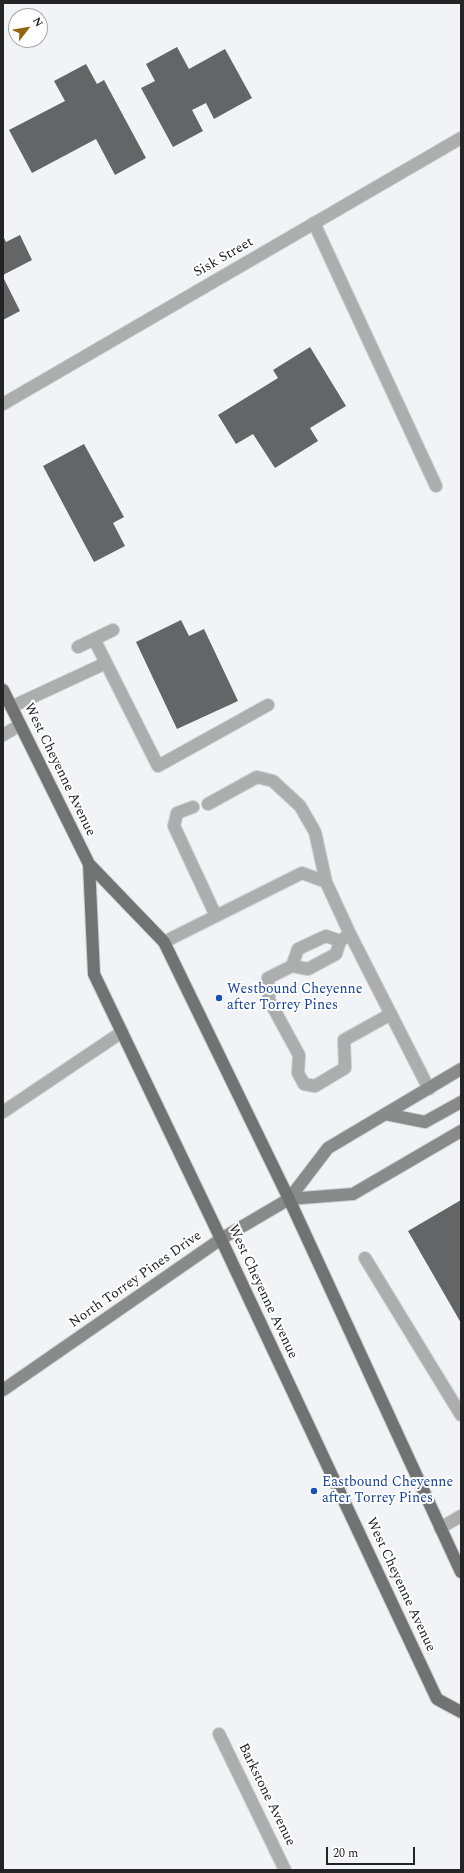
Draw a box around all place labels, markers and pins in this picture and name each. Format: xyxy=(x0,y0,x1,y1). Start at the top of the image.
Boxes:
place label: Westbound Cheyenne after Torrey Pines xyxy=(227,982,363,1014)
marker: Westbound Cheyenne after Torrey Pines xyxy=(214,993,224,1003)
place label: Eastbound Cheyenne after Torrey Pines xyxy=(322,1475,453,1508)
marker: Eastbound Cheyenne after Torrey Pines xyxy=(309,1486,319,1496)

